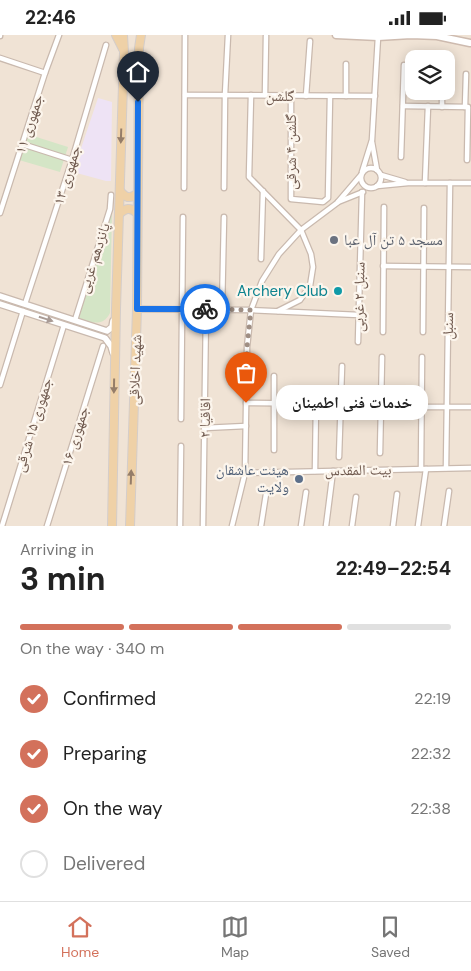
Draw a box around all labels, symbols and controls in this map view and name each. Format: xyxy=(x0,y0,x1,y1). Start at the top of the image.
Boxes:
text: 22:46 xyxy=(25,5,76,30)
map controls xyxy=(405,50,455,100)
button: layers xyxy=(405,50,455,100)
pin xyxy=(117,51,159,102)
icon: home xyxy=(124,58,152,86)
street label: گلشن xyxy=(266,86,295,106)
street label: جمهوری ۱۱ xyxy=(10,91,48,156)
street label: گلشن ۴ شرقی xyxy=(281,114,301,190)
one-way arrow xyxy=(117,128,125,144)
street label: جمهوری ۱۳ xyxy=(49,142,86,207)
street label: پانزدهم غربی xyxy=(73,220,115,296)
place label: مسجد ۵ تن آل عبا xyxy=(344,230,443,250)
marker: مسجد ۵ تن آل عبا xyxy=(328,234,340,246)
street label: سنبل ۲ غربی xyxy=(348,262,370,332)
place label: Archery Club xyxy=(237,281,328,301)
courier xyxy=(180,284,230,334)
marker: Archery Club xyxy=(332,285,344,297)
icon: bike xyxy=(191,295,219,323)
street label: سنبل xyxy=(438,312,458,340)
one-way arrow xyxy=(39,316,54,323)
street label: شهید اخلاقی xyxy=(124,334,146,406)
pin xyxy=(225,352,267,403)
icon: bag xyxy=(232,359,260,387)
street label: جمهوری ۱۵ شرقی xyxy=(9,375,57,475)
one-way arrow xyxy=(110,378,118,394)
callout: خدمات فنی اطمینان xyxy=(276,385,428,421)
text: خدمات فنی اطمینان xyxy=(292,392,412,413)
street label: اقاقیا ۲ xyxy=(195,398,215,438)
street label: جمهوری ۱۶ xyxy=(57,403,94,468)
street label: بیت المقدس xyxy=(324,459,392,481)
place label: هیئت عاشقان ولایت xyxy=(216,460,289,497)
one-way arrow xyxy=(127,469,135,485)
marker: هیئت عاشقان ولایت xyxy=(293,473,305,485)
text: Arriving in xyxy=(20,539,94,560)
text: 22:49–22:54 xyxy=(336,556,451,581)
text: 3 min xyxy=(20,558,105,600)
text: On the way · 340 m xyxy=(20,638,164,659)
icon: check xyxy=(20,685,48,713)
text: Confirmed xyxy=(63,686,156,711)
text: 22:19 xyxy=(414,688,451,709)
icon: check xyxy=(20,740,48,768)
text: Preparing xyxy=(63,741,147,766)
text: 22:32 xyxy=(411,743,451,764)
icon: check xyxy=(20,795,48,823)
text: On the way xyxy=(63,796,163,821)
text: 22:38 xyxy=(410,798,451,819)
text: Delivered xyxy=(63,851,145,876)
tab: Home xyxy=(61,913,99,961)
tab: Map xyxy=(221,913,249,961)
tab: Saved xyxy=(371,913,410,961)

